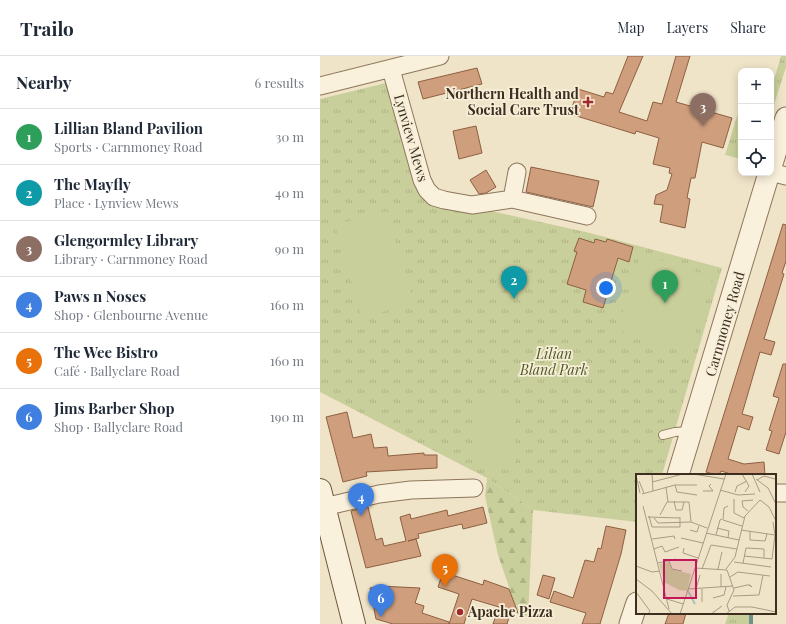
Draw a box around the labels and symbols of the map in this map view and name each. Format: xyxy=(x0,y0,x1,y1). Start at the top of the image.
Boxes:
place label: Northern Health and Social Care Trust xyxy=(445,84,580,119)
street label: Lynview Mews xyxy=(390,92,433,184)
pin: 3 xyxy=(690,93,716,126)
marker: Northern Health and Social Care Trust xyxy=(582,96,594,108)
pin: 2 xyxy=(501,266,527,299)
street label: Carnmoney Road xyxy=(700,269,749,379)
pin: 1 xyxy=(652,270,678,303)
your location xyxy=(596,278,616,298)
park label: Lilian Bland Park xyxy=(519,344,588,379)
inset map xyxy=(636,474,776,614)
pin: 4 xyxy=(348,483,374,516)
pin: 5 xyxy=(432,554,458,587)
pin: 6 xyxy=(368,584,394,617)
place label: Apache Pizza xyxy=(467,602,553,621)
marker: Apache Pizza xyxy=(455,607,465,617)

